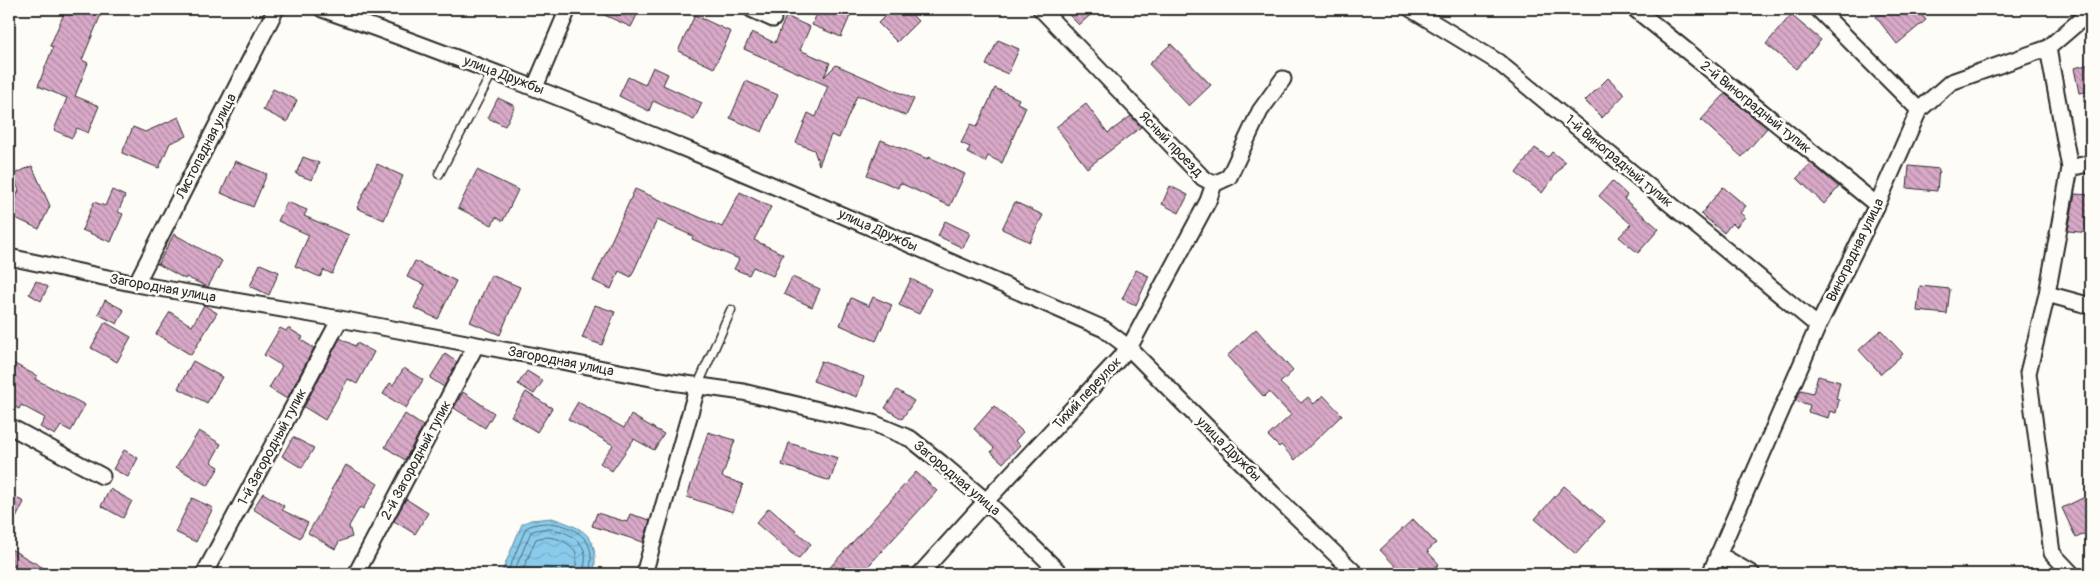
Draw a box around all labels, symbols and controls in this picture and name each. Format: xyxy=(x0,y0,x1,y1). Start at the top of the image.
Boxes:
street label: улица Дружбы xyxy=(460,51,547,98)
street label: 2-й Виноградный тупик xyxy=(1697,57,1815,157)
street label: Листопадная улица xyxy=(172,90,240,202)
street label: Ясный проезд xyxy=(1136,108,1207,181)
street label: 1-й Виноградный тупик xyxy=(1562,111,1676,211)
street label: Виноградная улица xyxy=(1823,196,1887,304)
street label: улица Дружбы xyxy=(835,205,920,255)
street label: Загородная улица xyxy=(108,270,218,306)
street label: Загородная улица xyxy=(507,342,615,380)
street label: Тихий переулок xyxy=(1049,353,1125,433)
street label: 1-й Загородный тупик xyxy=(234,386,310,508)
street label: 2-й Загородный тупик xyxy=(377,397,455,523)
street label: улица Дружбы xyxy=(1192,412,1265,485)
street label: Загородная улица xyxy=(910,437,1004,519)

